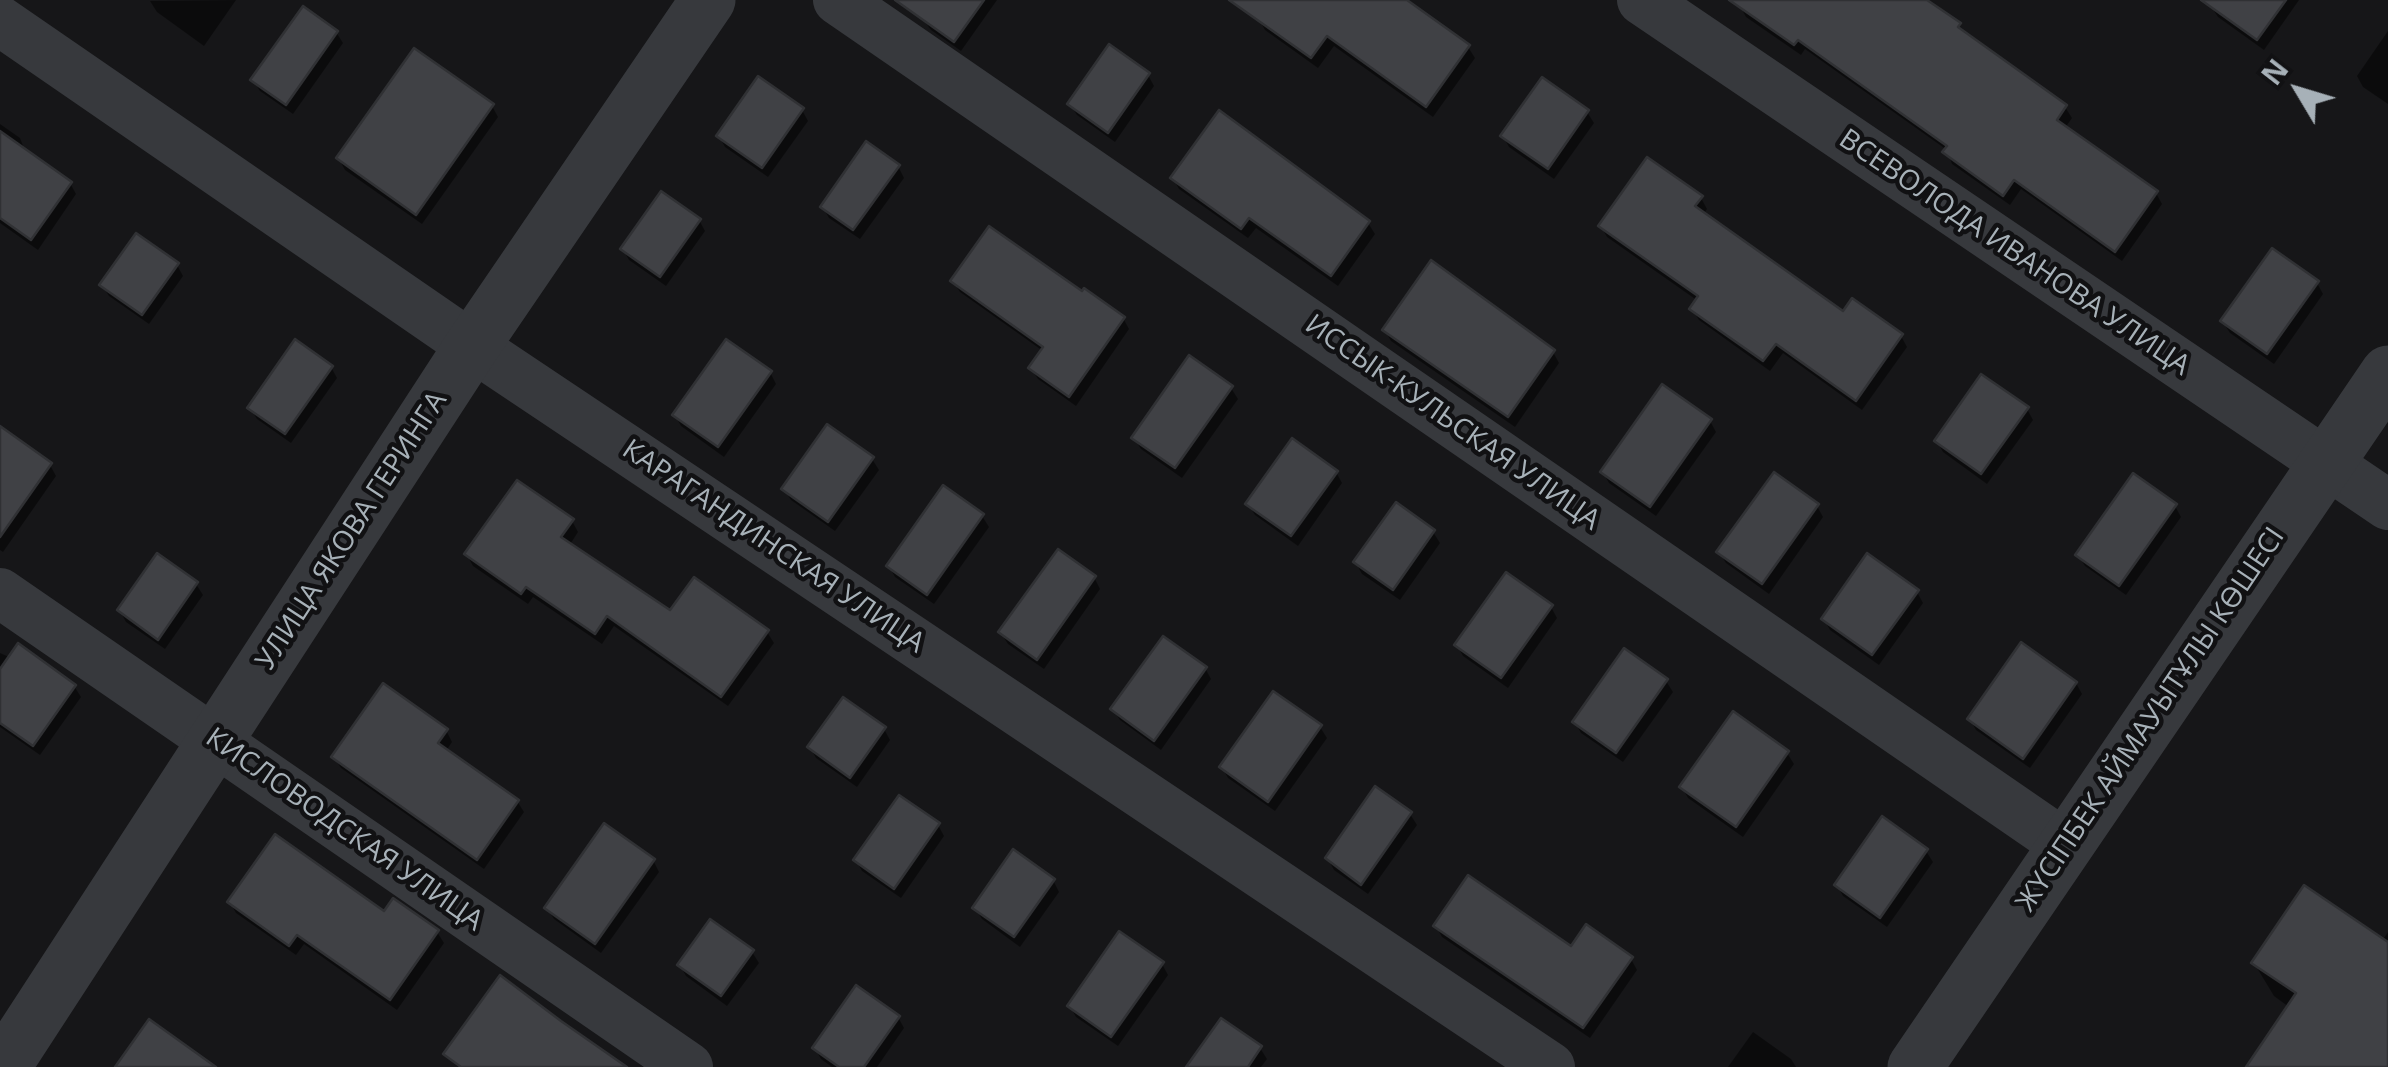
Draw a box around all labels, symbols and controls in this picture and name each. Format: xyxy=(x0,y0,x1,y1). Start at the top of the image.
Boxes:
north arrow xyxy=(2248,40,2348,140)
text: N xyxy=(2252,51,2296,92)
street label: ВСЕВОЛОДА ИВАНОВА УЛИЦА xyxy=(1832,123,2196,383)
street label: ИССЫК-КУЛЬСКАЯ УЛИЦА xyxy=(1298,308,1606,538)
street label: УЛИЦА ЯКОВА ГЕРИНГА xyxy=(250,386,454,676)
street label: КАРАГАНДИНСКАЯ УЛИЦА xyxy=(615,433,931,661)
street label: ЖҮСІПБЕК АЙМАУЫТҰЛЫ КӨШЕСІ xyxy=(2010,522,2292,918)
street label: КИСЛОВОДСКАЯ УЛИЦА xyxy=(199,721,489,939)

